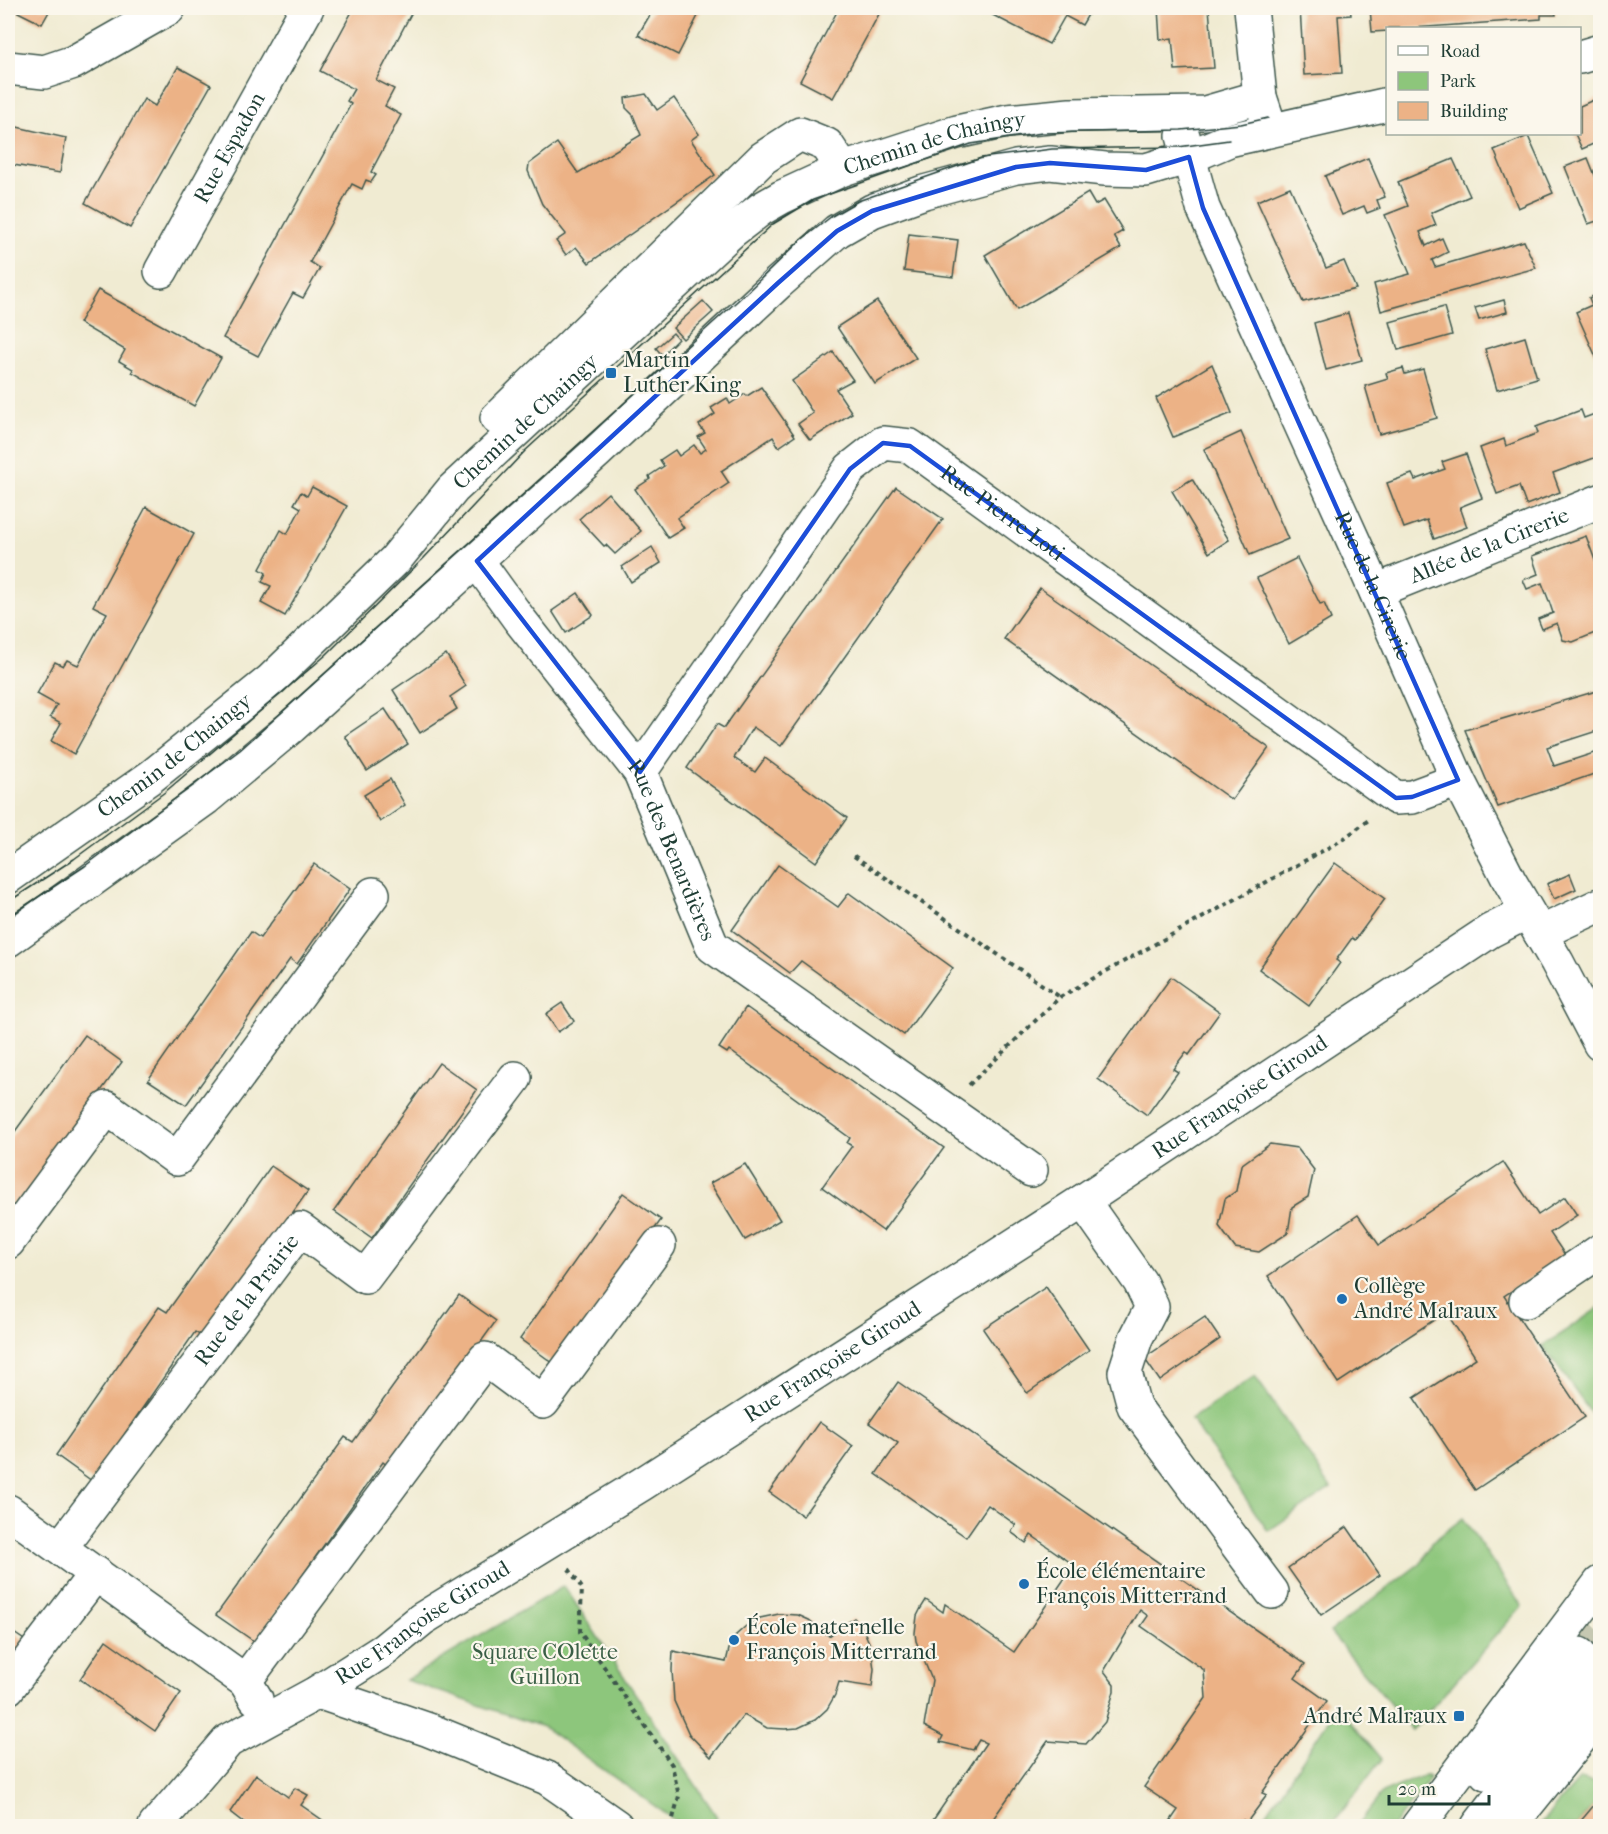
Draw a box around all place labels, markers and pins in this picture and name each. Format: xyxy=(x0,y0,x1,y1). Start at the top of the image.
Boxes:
place label: Martin Luther King xyxy=(623,347,741,398)
marker: Martin Luther King xyxy=(604,366,618,380)
place label: Collège André Malraux xyxy=(1353,1273,1498,1324)
marker: Collège André Malraux xyxy=(1335,1292,1349,1306)
place label: École élémentaire François Mitterrand xyxy=(1036,1557,1228,1609)
marker: École élémentaire François Mitterrand xyxy=(1017,1577,1031,1591)
place label: École maternelle François Mitterrand xyxy=(746,1613,938,1665)
marker: École maternelle François Mitterrand xyxy=(727,1633,741,1647)
place label: André Malraux xyxy=(1302,1703,1448,1729)
marker: André Malraux xyxy=(1452,1709,1466,1723)

